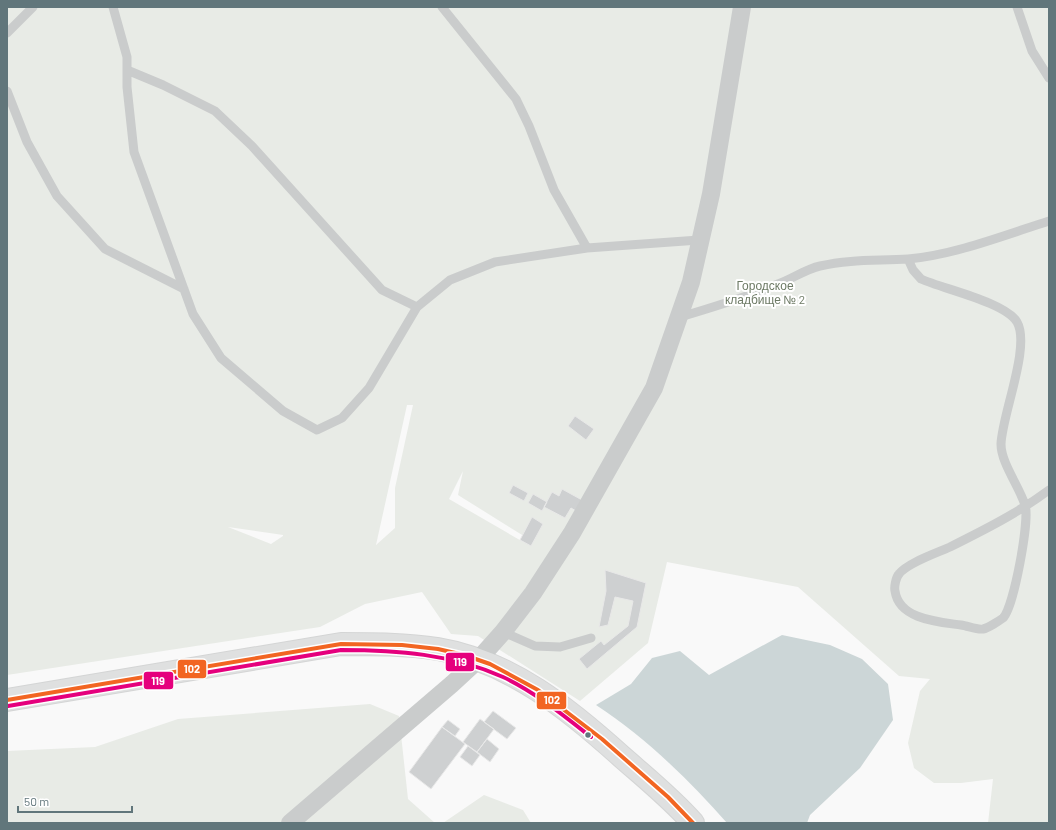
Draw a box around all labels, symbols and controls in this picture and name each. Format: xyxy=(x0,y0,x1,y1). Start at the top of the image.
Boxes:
park label: Городское кладбище № 2 xyxy=(725,278,805,307)
line badge: 119 xyxy=(445,652,475,672)
text: 119 xyxy=(453,655,467,668)
line badge: 102 xyxy=(177,659,207,679)
text: 102 xyxy=(184,662,200,675)
line badge: 119 xyxy=(143,671,174,690)
text: 119 xyxy=(151,674,165,687)
line badge: 102 xyxy=(536,691,567,710)
text: 102 xyxy=(544,693,560,706)
unlabelled marker xyxy=(583,730,593,740)
scale bar xyxy=(18,788,132,814)
text: 50 m xyxy=(24,794,49,808)

